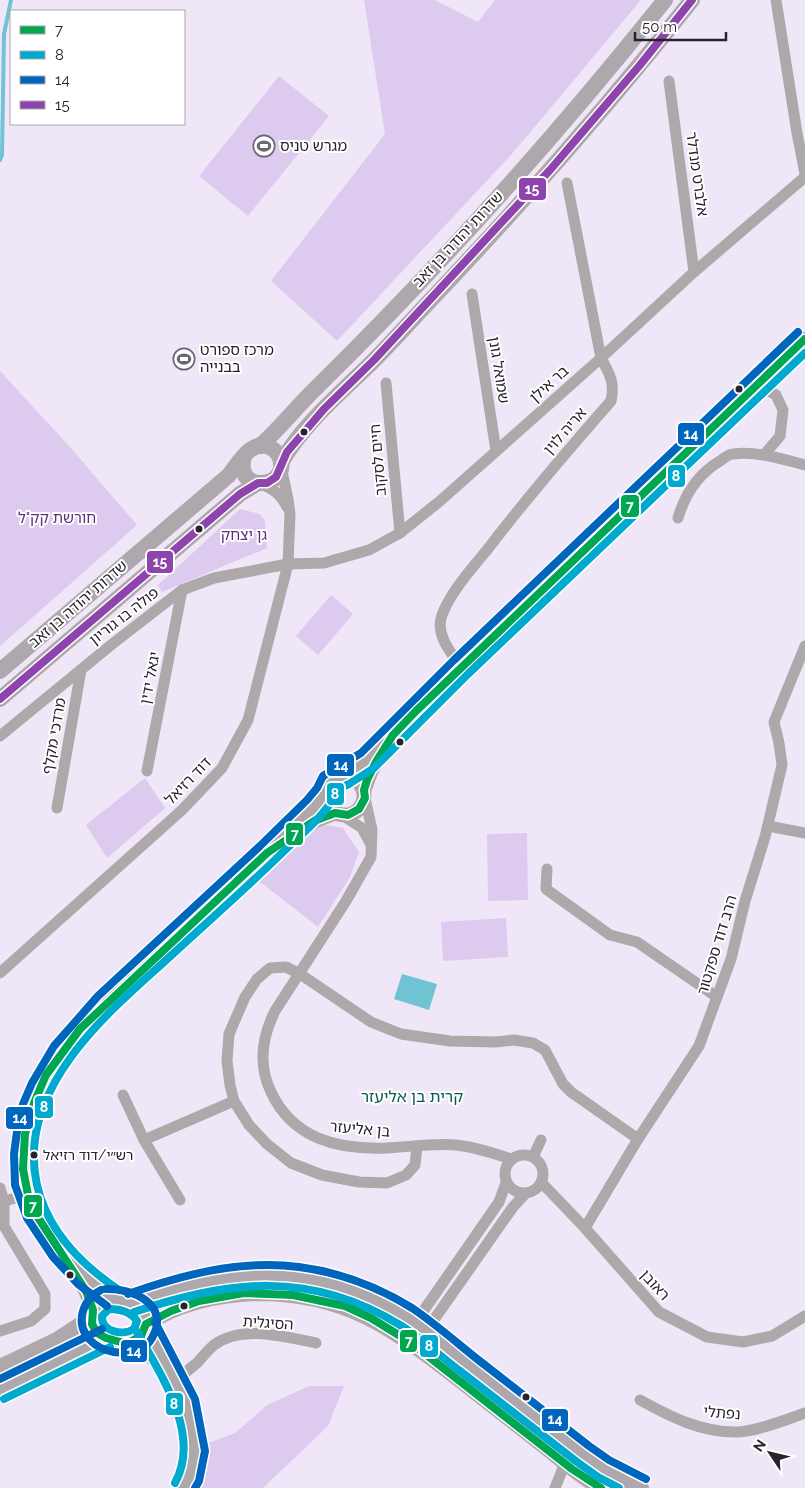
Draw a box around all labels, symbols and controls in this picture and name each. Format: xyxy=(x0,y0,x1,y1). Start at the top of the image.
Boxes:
legend xyxy=(10,10,185,125)
scale bar xyxy=(635,10,726,42)
text: 50 m xyxy=(642,18,677,36)
text: 7 xyxy=(55,21,63,39)
text: 8 xyxy=(55,46,64,64)
text: 14 xyxy=(55,71,70,89)
text: 15 xyxy=(55,96,70,114)
street label: אלברט מנדלר xyxy=(682,131,712,217)
sports icon: מגרש טניס xyxy=(252,134,276,158)
place label: מגרש טניס xyxy=(280,137,347,155)
line badge: 15 xyxy=(518,177,547,201)
text: 15 xyxy=(525,181,540,197)
street label: שדרות יהודה בן זאב xyxy=(409,187,507,291)
street label: שמואל גונן xyxy=(485,335,513,405)
place label: מרכז ספורט בבנייה xyxy=(200,341,274,376)
sports icon: מרכז ספורט בבנייה xyxy=(172,347,196,371)
street label: בר אילן xyxy=(526,362,573,406)
unlabelled marker xyxy=(734,384,744,394)
street label: אריה לוין xyxy=(540,404,590,458)
line badge: 14 xyxy=(677,422,705,446)
street label: חיים לסקוב xyxy=(366,423,390,497)
text: 14 xyxy=(684,426,698,442)
unlabelled marker xyxy=(299,427,309,437)
line badge: 8 xyxy=(667,464,686,488)
text: 8 xyxy=(672,468,680,484)
line badge: 7 xyxy=(620,494,640,518)
text: 7 xyxy=(626,498,634,514)
park label: חורשת קק"ל xyxy=(18,509,96,527)
unlabelled marker xyxy=(194,524,204,534)
park label: גן יצחק xyxy=(221,526,268,544)
line badge: 15 xyxy=(146,550,174,574)
text: 15 xyxy=(153,554,168,570)
street label: שדרות יהודה בן זאב xyxy=(25,556,131,652)
street label: פולה בו גוריון xyxy=(86,583,162,649)
street label: יגאל ידין xyxy=(136,650,164,706)
street label: מרדכי מקלף xyxy=(38,696,70,776)
unlabelled marker xyxy=(395,737,405,747)
line badge: 14 xyxy=(326,753,355,777)
street label: דוד רזיאל xyxy=(161,754,215,808)
text: 14 xyxy=(334,757,348,773)
line badge: 8 xyxy=(326,782,345,806)
text: 8 xyxy=(331,786,339,802)
line badge: 7 xyxy=(285,822,304,846)
text: 7 xyxy=(291,826,299,842)
street label: הרב דוד ספקטור xyxy=(693,893,741,997)
district label: קרית בן אליעזר xyxy=(361,1087,463,1106)
line badge: 8 xyxy=(34,1095,54,1119)
text: 8 xyxy=(40,1099,48,1115)
line badge: 14 xyxy=(5,1106,34,1130)
text: 14 xyxy=(13,1110,27,1126)
street label: בן אליעזר xyxy=(329,1117,391,1141)
place label: רש״י/דוד רזיאל xyxy=(43,1147,133,1163)
marker: רש״י/דוד רזיאל xyxy=(29,1150,39,1160)
line badge: 7 xyxy=(23,1194,43,1218)
text: 7 xyxy=(29,1198,37,1214)
street label: ראובן xyxy=(637,1266,673,1304)
unlabelled marker xyxy=(65,1270,75,1280)
unlabelled marker xyxy=(179,1301,189,1311)
street label: הסיגלית xyxy=(242,1312,294,1334)
line badge: 7 xyxy=(399,1329,418,1353)
text: 7 xyxy=(405,1333,413,1349)
line badge: 8 xyxy=(419,1334,439,1358)
text: 8 xyxy=(425,1338,433,1354)
line badge: 14 xyxy=(120,1339,148,1363)
text: 14 xyxy=(127,1343,141,1359)
line badge: 8 xyxy=(165,1392,184,1416)
unlabelled marker xyxy=(521,1392,531,1402)
text: 8 xyxy=(170,1396,178,1412)
street label: נפתלי xyxy=(703,1402,741,1424)
line badge: 14 xyxy=(541,1408,569,1432)
text: 14 xyxy=(548,1411,562,1427)
north arrow xyxy=(745,1428,795,1478)
text: N xyxy=(750,1437,769,1455)

